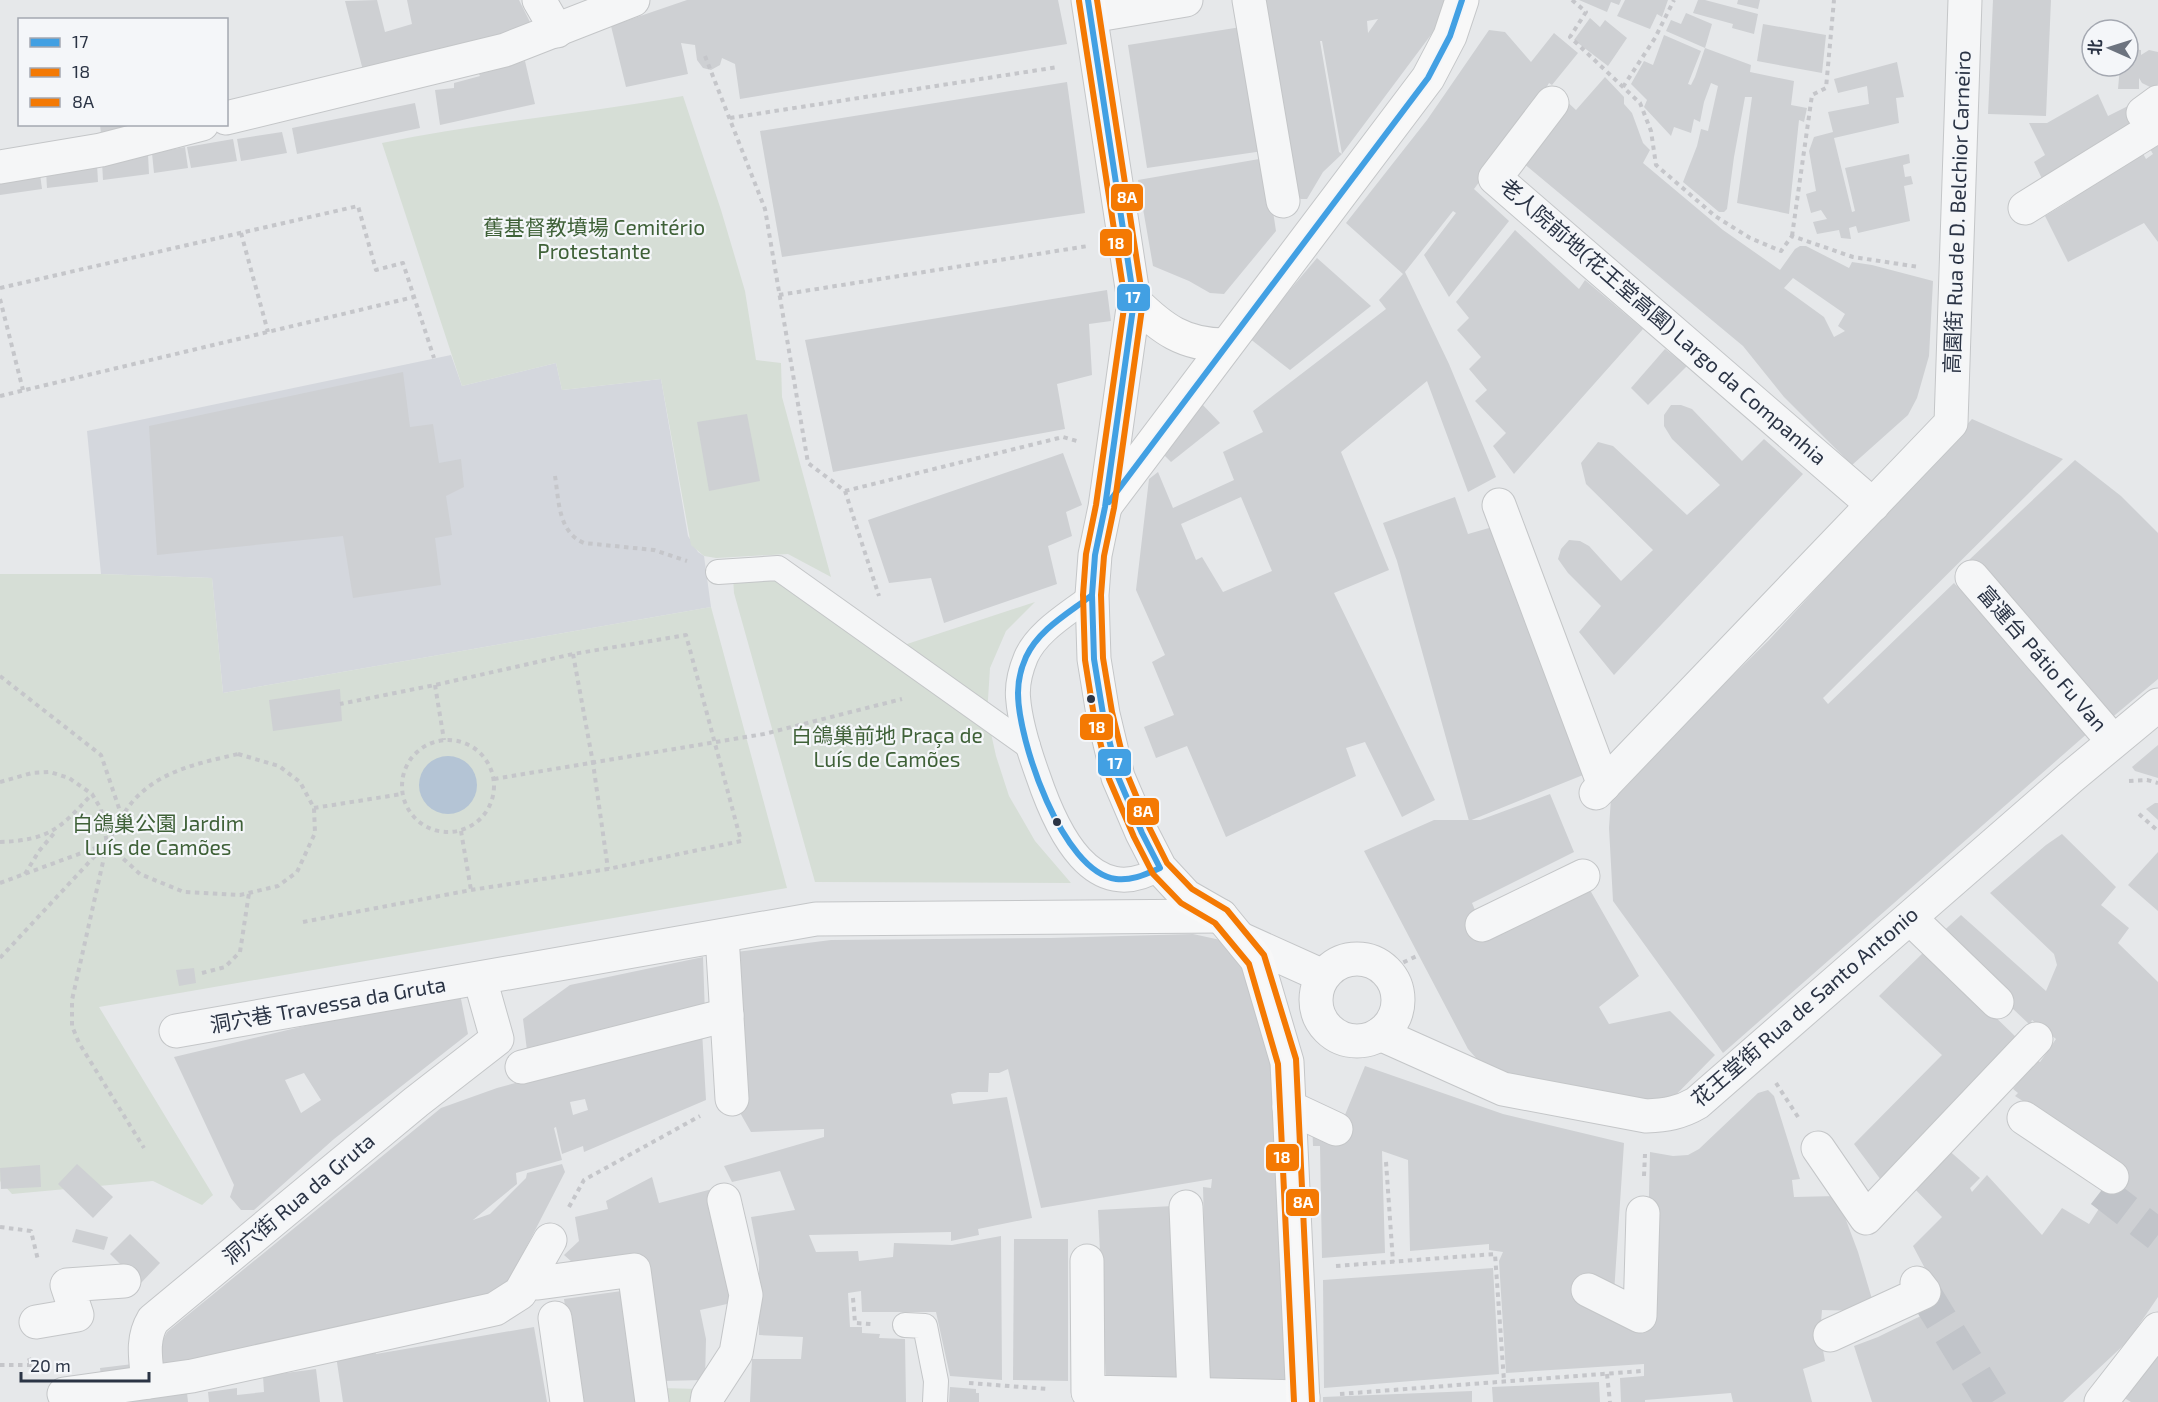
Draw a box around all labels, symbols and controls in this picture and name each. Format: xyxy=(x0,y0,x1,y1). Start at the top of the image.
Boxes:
legend xyxy=(18,18,228,126)
north arrow xyxy=(2080,18,2140,78)
text: 17 xyxy=(72,30,88,52)
text: 北 xyxy=(2085,39,2104,56)
street label: 高園街 Rua de D. Belchior Carneiro xyxy=(1938,50,1975,374)
text: 18 xyxy=(72,60,90,82)
text: 8A xyxy=(72,90,95,112)
street label: 老人院前地(花王堂高園) Largo da Companhia xyxy=(1496,172,1832,469)
line badge: 8A xyxy=(1110,183,1144,212)
text: 8A xyxy=(1117,187,1138,206)
park label: 舊基督教墳場 Cemitério Protestante xyxy=(483,214,705,263)
line badge: 18 xyxy=(1099,228,1133,257)
text: 18 xyxy=(1108,233,1124,252)
line badge: 17 xyxy=(1116,283,1151,312)
text: 17 xyxy=(1125,287,1141,306)
street label: 富運台 Pátio Fu Van xyxy=(1973,580,2113,736)
unlabelled marker xyxy=(1085,693,1097,705)
line badge: 18 xyxy=(1079,713,1114,741)
text: 18 xyxy=(1089,717,1105,736)
park label: 白鴿巢前地 Praça de Luís de Camões xyxy=(791,722,983,771)
line badge: 17 xyxy=(1097,748,1132,777)
text: 17 xyxy=(1107,753,1123,772)
line badge: 8A xyxy=(1126,797,1160,826)
text: 8A xyxy=(1133,801,1154,820)
park label: 白鴿巢公園 Jardim Luís de Camões xyxy=(72,810,244,859)
unlabelled marker xyxy=(1051,816,1063,828)
street label: 花王堂街 Rua de Santo Antonio xyxy=(1686,901,1922,1111)
street label: 洞穴巷 Travessa da Gruta xyxy=(208,970,448,1037)
street label: 洞穴街 Rua da Gruta xyxy=(217,1127,379,1269)
line badge: 18 xyxy=(1265,1143,1300,1172)
text: 18 xyxy=(1274,1147,1290,1166)
line badge: 8A xyxy=(1285,1188,1320,1217)
text: 8A xyxy=(1293,1192,1314,1211)
scale bar xyxy=(21,1345,148,1383)
text: 20 m xyxy=(30,1354,71,1376)

